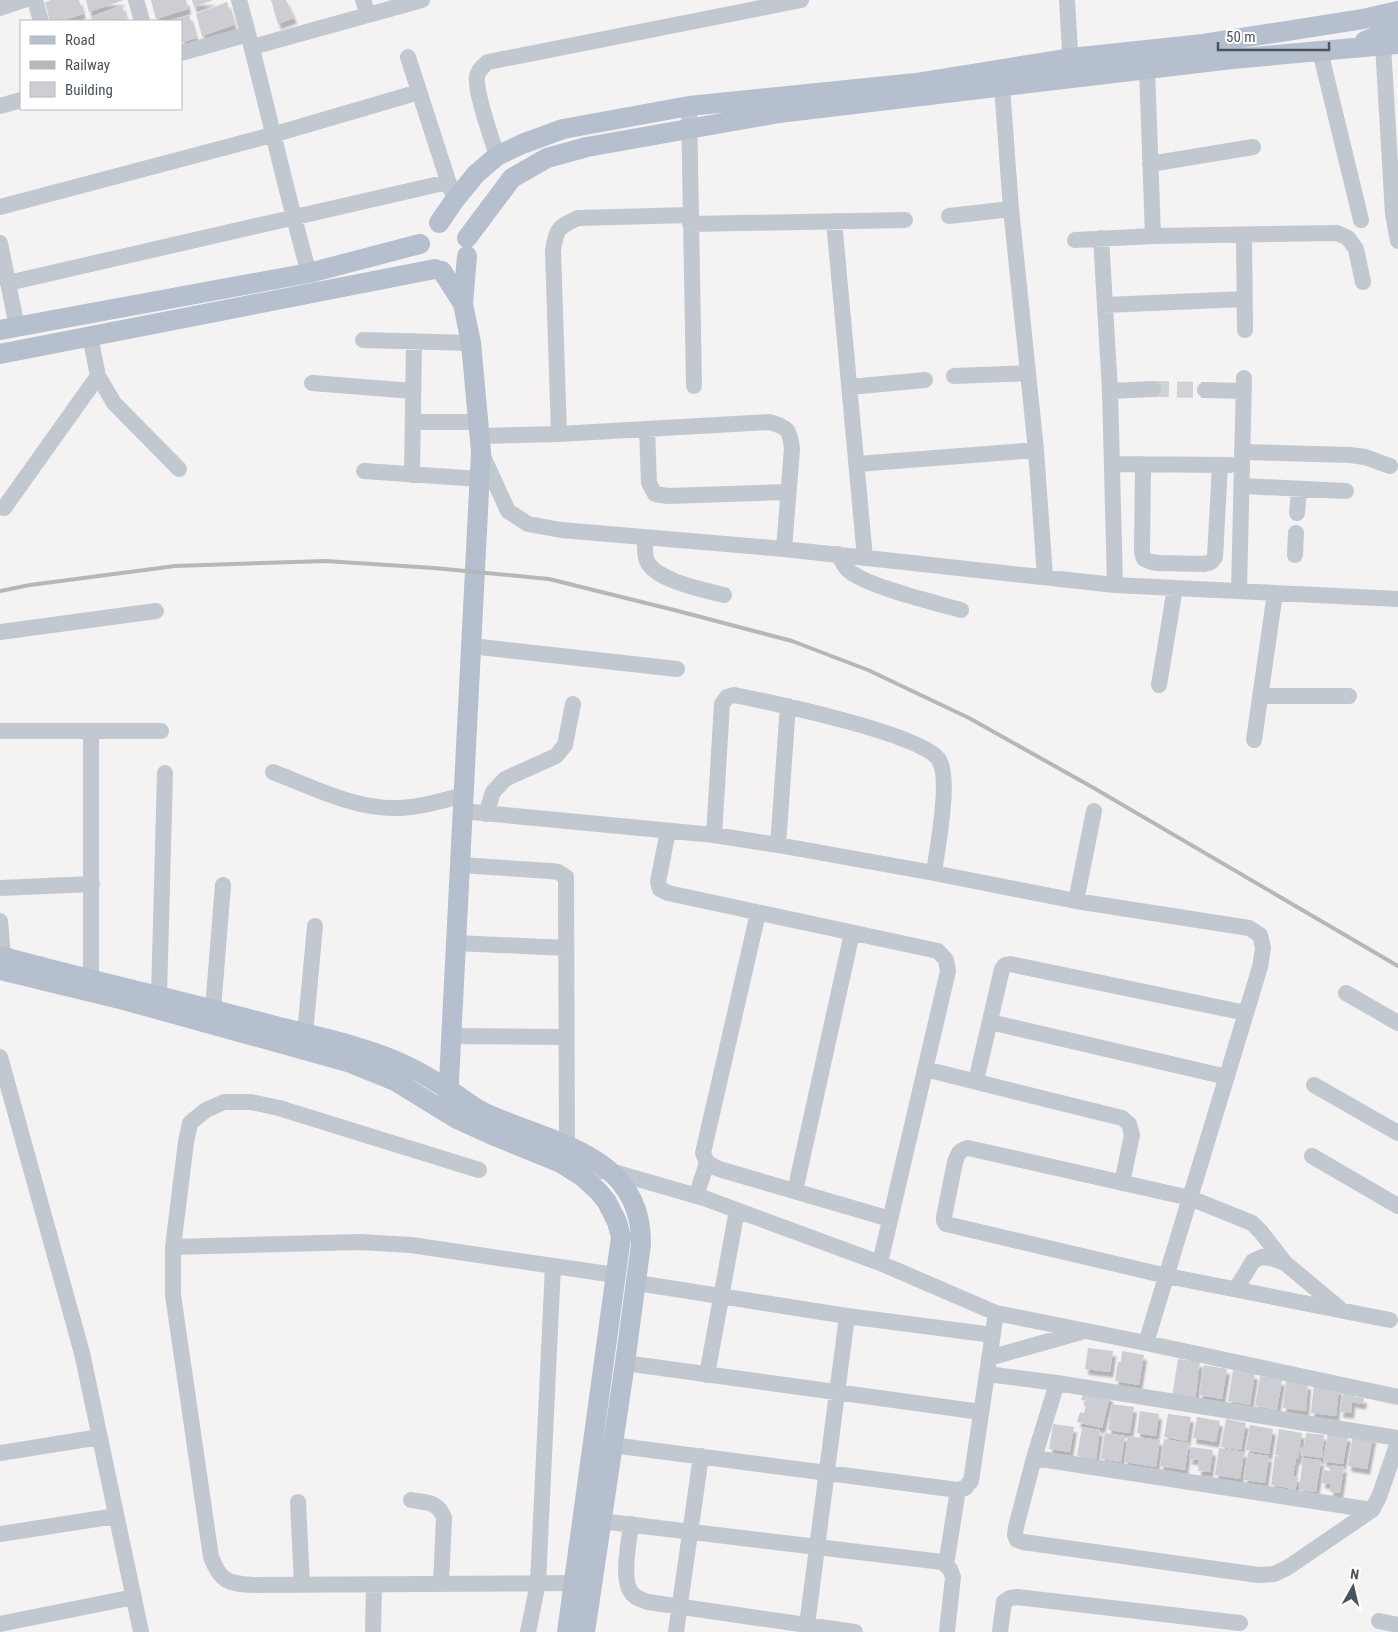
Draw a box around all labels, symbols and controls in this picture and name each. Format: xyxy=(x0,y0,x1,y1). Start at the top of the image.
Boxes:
legend xyxy=(20,20,182,110)
scale bar xyxy=(1218,20,1329,52)
text: 50 m xyxy=(1226,28,1256,46)
text: Road xyxy=(65,31,95,49)
text: Railway xyxy=(65,56,110,74)
text: Building xyxy=(65,81,113,99)
north arrow xyxy=(1328,1562,1378,1612)
text: N xyxy=(1349,1566,1360,1583)

